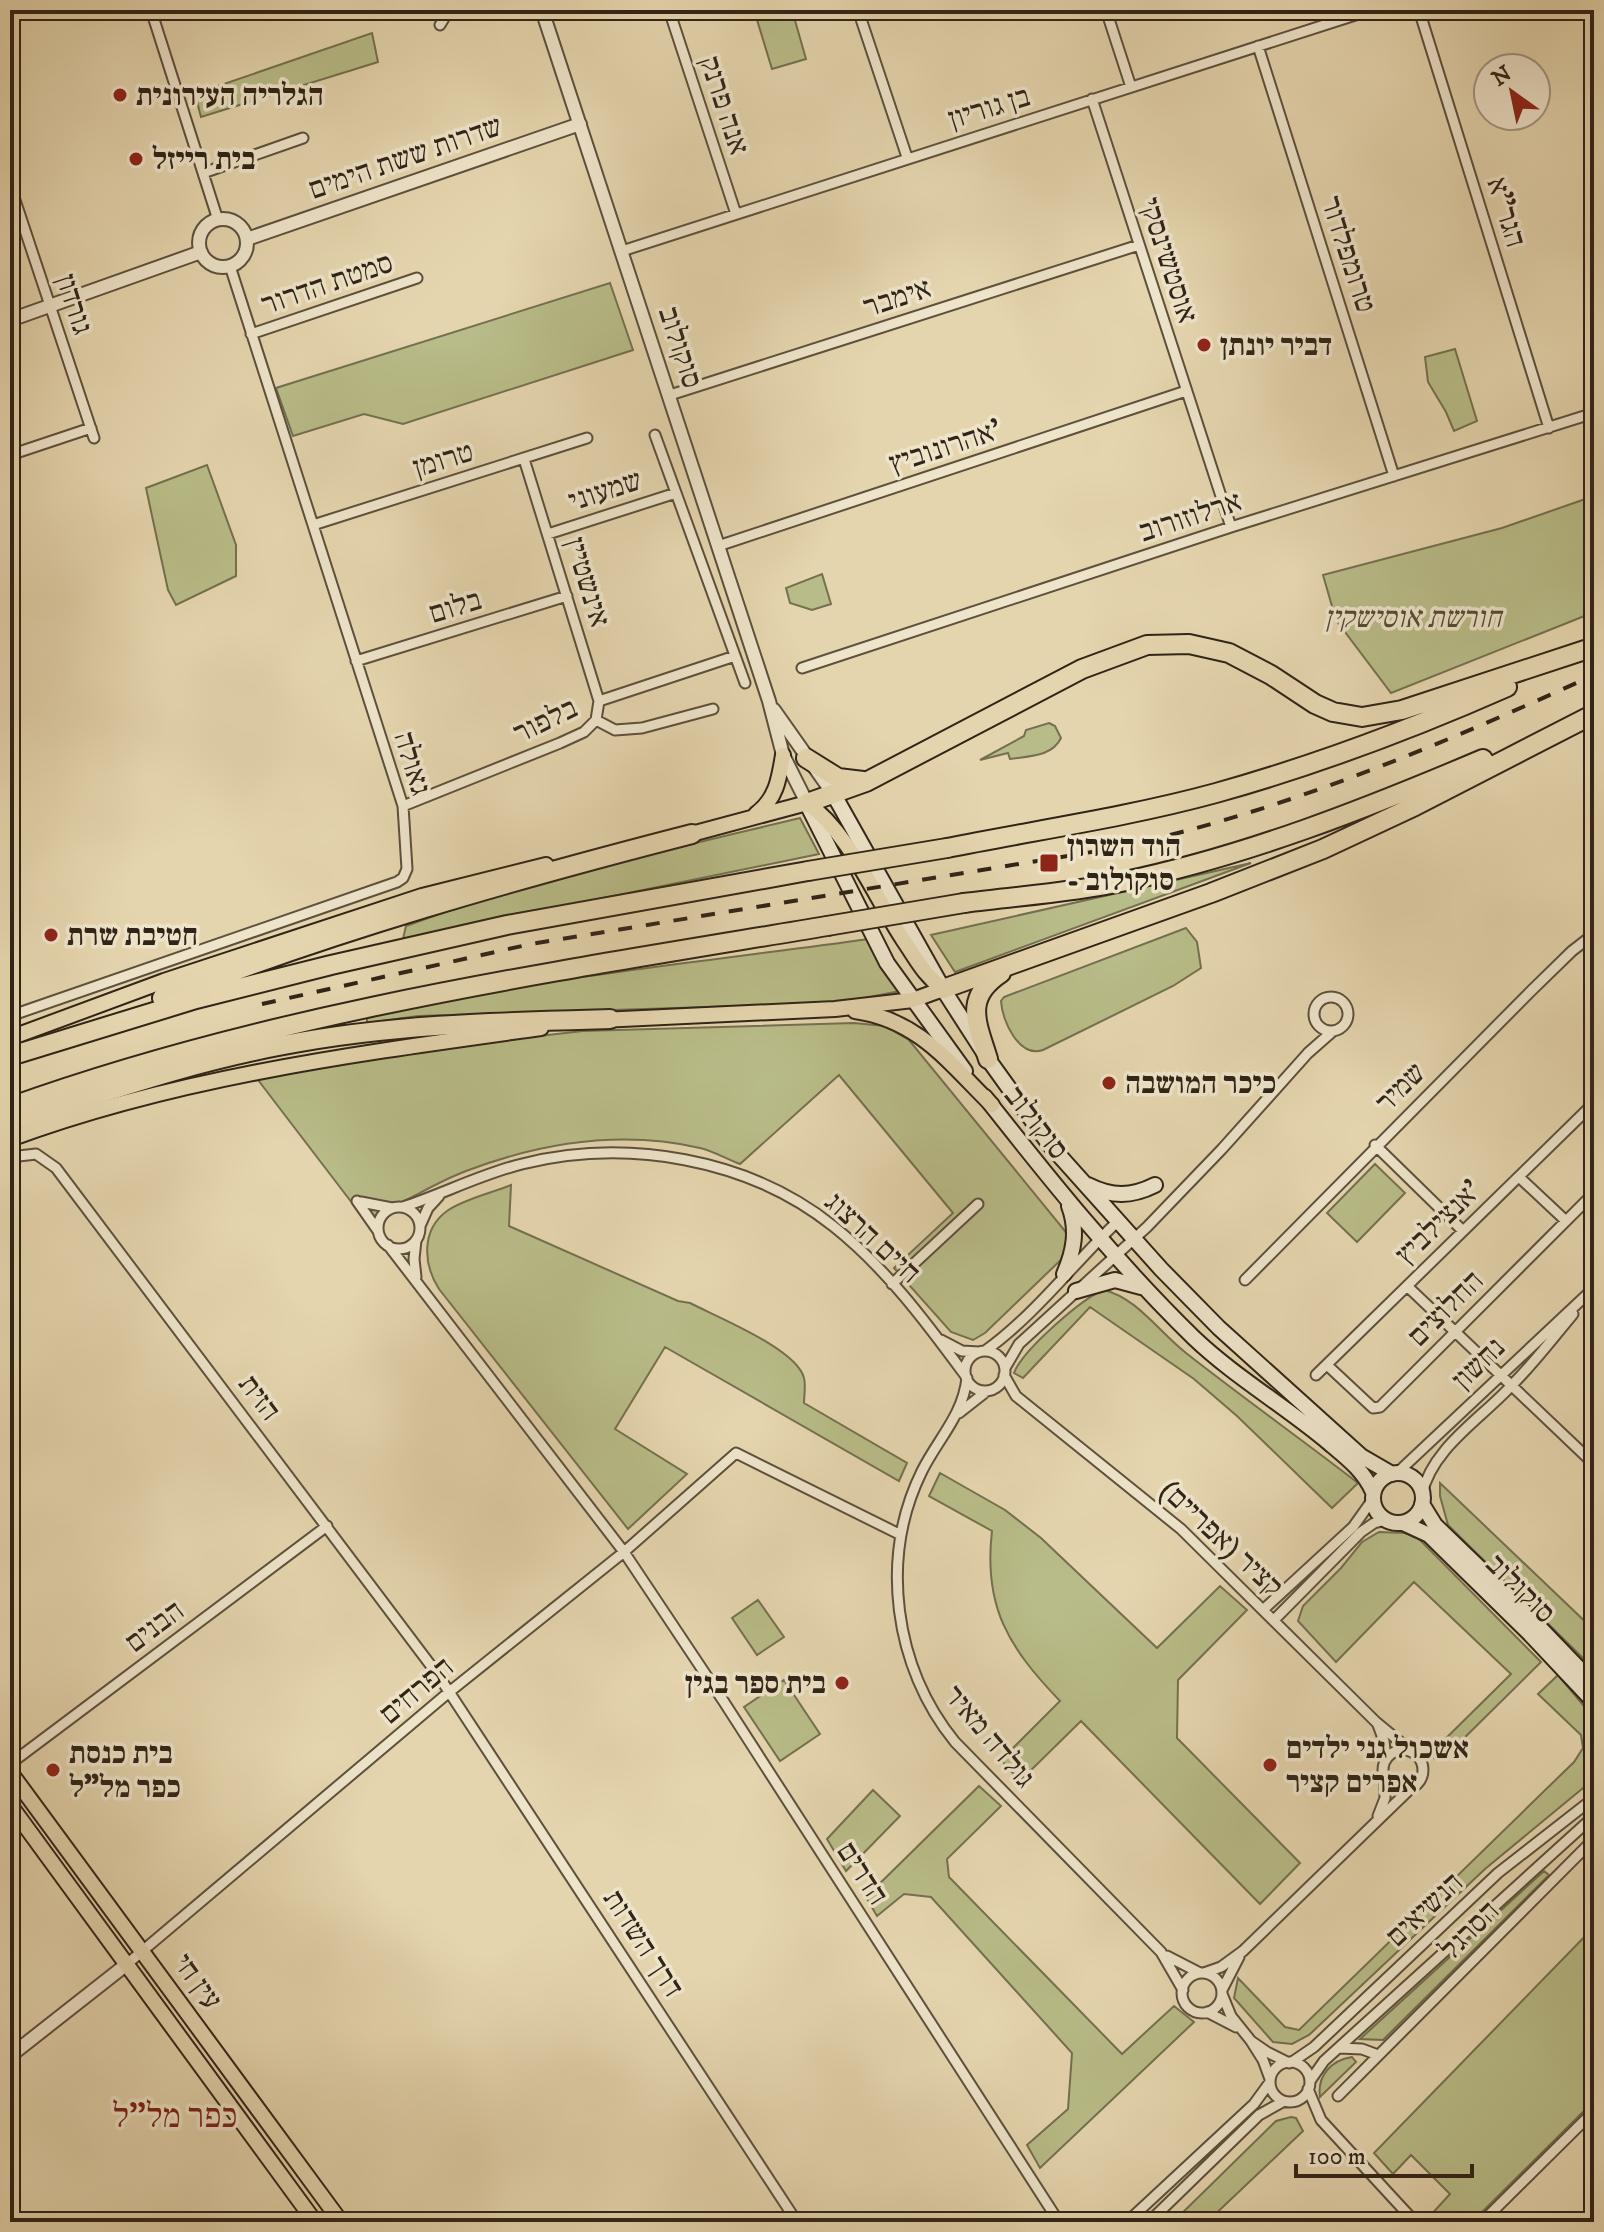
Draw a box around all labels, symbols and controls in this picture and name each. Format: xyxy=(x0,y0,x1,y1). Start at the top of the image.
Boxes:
street label: אנה פרנק xyxy=(690,51,757,160)
north arrow xyxy=(1472,52,1552,132)
text: N xyxy=(1487,60,1517,93)
place label: הגלריה העירונית xyxy=(136,78,324,115)
street label: בן גוריון xyxy=(944,79,1035,138)
marker: הגלריה העירונית xyxy=(111,86,129,104)
street label: שדרות ששת הימים xyxy=(304,108,507,209)
place label: בית רייזל xyxy=(152,142,256,179)
marker: בית רייזל xyxy=(127,150,145,168)
street label: הגר"א xyxy=(1477,173,1534,252)
street label: טרומפלדור xyxy=(1311,192,1384,317)
street label: אוסטשינסקי xyxy=(1130,193,1205,328)
street label: סמטת הדרור xyxy=(257,245,398,324)
street label: גורדון xyxy=(46,270,101,339)
street label: אימבר xyxy=(859,270,936,327)
street label: סוקולוב xyxy=(649,302,710,393)
place label: דביר יונתן xyxy=(1220,328,1332,365)
marker: דביר יונתן xyxy=(1195,336,1213,354)
street label: אהרונוביץ' xyxy=(885,412,1006,483)
street label: טרומן xyxy=(409,434,478,487)
street label: שמעוני xyxy=(564,462,647,521)
street label: ארלוזורוב xyxy=(1134,484,1246,551)
street label: אינשטיין xyxy=(555,533,618,632)
street label: בלום xyxy=(425,582,486,633)
park label: חורשת אוסישקין xyxy=(1325,600,1504,637)
street label: בלפור xyxy=(508,690,584,753)
street label: גאולה xyxy=(384,727,439,800)
place label: הוד השרון - סוקולוב xyxy=(1067,829,1181,900)
marker: הוד השרון - סוקולוב xyxy=(1038,852,1060,874)
place label: חטיבת שרת xyxy=(67,918,198,955)
marker: חטיבת שרת xyxy=(42,926,60,944)
street label: שמיר xyxy=(1368,1055,1434,1121)
place label: כיכר המושבה xyxy=(1125,1066,1276,1103)
marker: כיכר המושבה xyxy=(1100,1074,1118,1092)
street label: סוקולוב xyxy=(995,1079,1076,1167)
street label: אנצילביץ' xyxy=(1388,1173,1490,1273)
street label: חיים הרצוג xyxy=(816,1184,928,1292)
street label: החלוצים xyxy=(1400,1263,1492,1355)
street label: נחשון xyxy=(1445,1330,1513,1398)
street label: הזית xyxy=(229,1367,288,1428)
street label: קציר (אפריים) xyxy=(1151,1472,1291,1606)
street label: סוקולוב xyxy=(1477,1546,1563,1632)
street label: הבנים xyxy=(118,1593,192,1661)
street label: הפרחים xyxy=(372,1649,462,1733)
place label: בית ספר בגין xyxy=(685,1666,826,1703)
marker: בית ספר בגין xyxy=(833,1674,851,1692)
street label: גולדה מאיר xyxy=(935,1678,1042,1796)
place label: אשכול גני ילדים אפרים קציר xyxy=(1286,1731,1469,1802)
place label: בית כנסת כפר מל"ל xyxy=(69,1736,181,1807)
marker: אשכול גני ילדים אפרים קציר xyxy=(1261,1756,1279,1774)
marker: בית כנסת כפר מל"ל xyxy=(44,1761,62,1779)
street label: הדרים xyxy=(828,1835,896,1912)
street label: הנשיאים xyxy=(1378,1865,1472,1955)
street label: דרך השדות xyxy=(594,1883,691,2005)
street label: הסרגל xyxy=(1432,1893,1508,1969)
street label: עין חי xyxy=(164,1947,229,2017)
district label: כפר מל"ל xyxy=(112,2096,238,2138)
scale bar xyxy=(1296,2128,1472,2178)
text: 100 m xyxy=(1308,2142,1366,2172)

